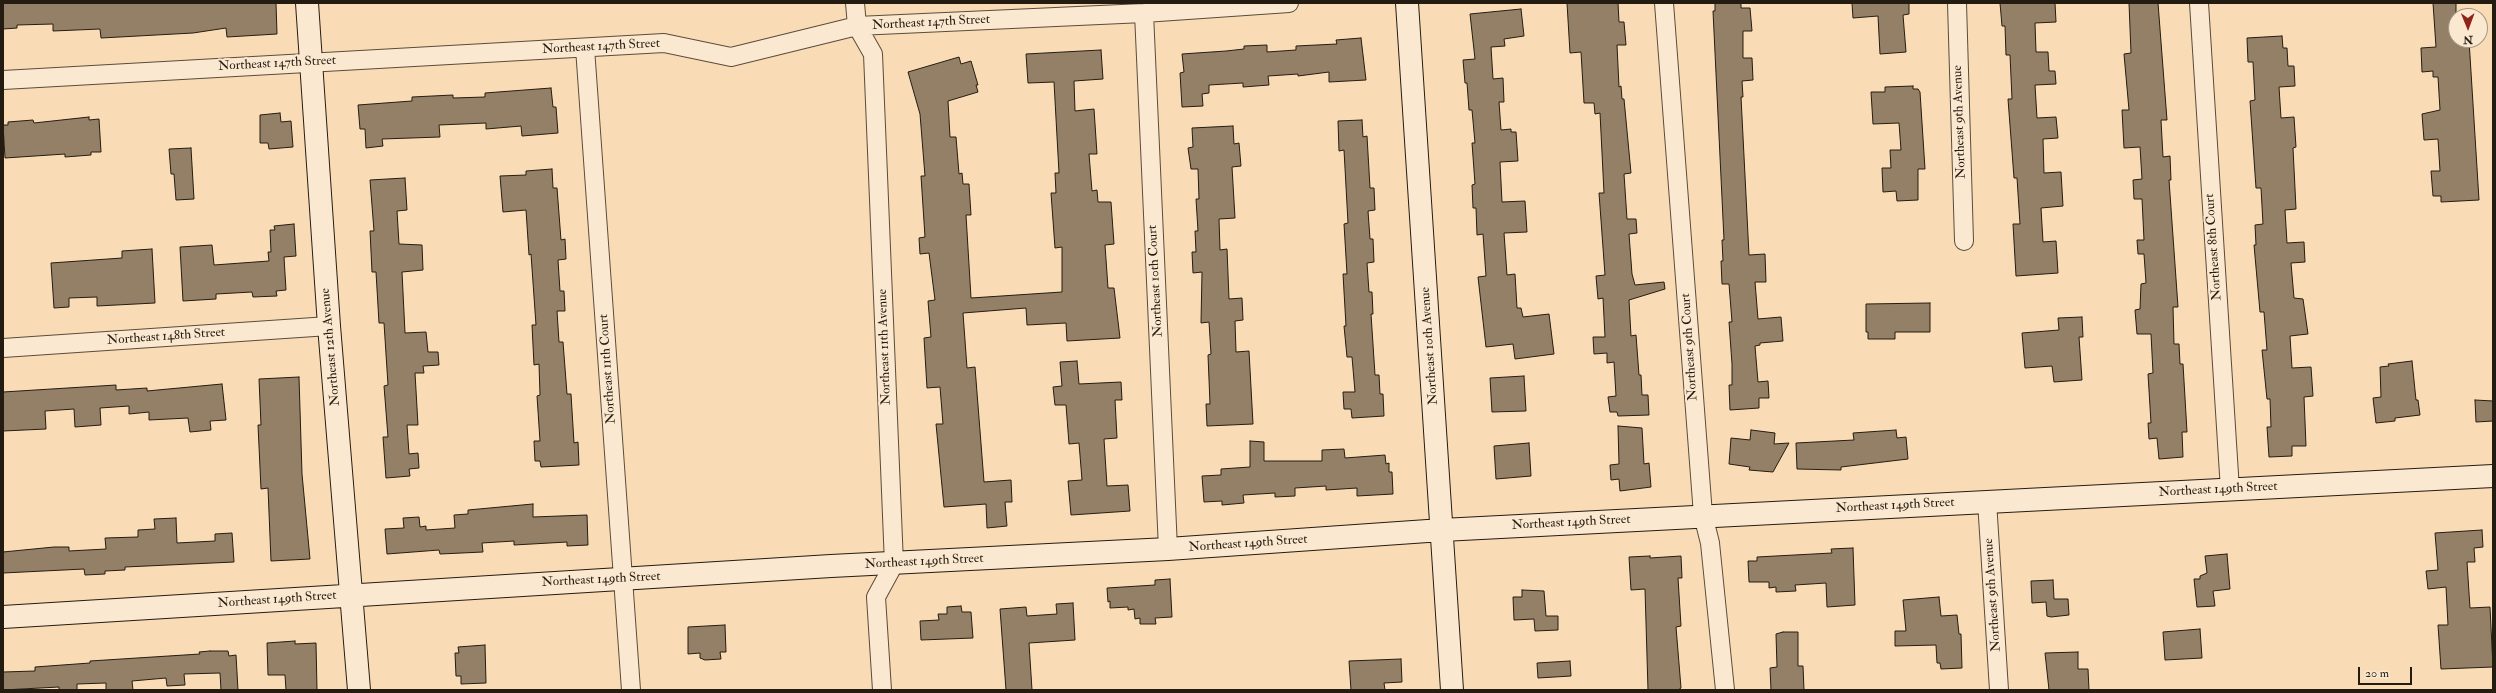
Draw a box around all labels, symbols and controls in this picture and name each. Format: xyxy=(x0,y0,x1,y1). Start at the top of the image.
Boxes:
north arrow xyxy=(2448,8,2488,48)
street label: Northeast 147th Street xyxy=(872,12,990,34)
text: N xyxy=(2463,33,2473,46)
street label: Northeast 147th Street xyxy=(542,36,660,58)
street label: Northeast 147th Street xyxy=(218,53,336,75)
street label: Northeast 9th Avenue xyxy=(1950,65,1970,179)
street label: Northeast 8th Court xyxy=(2202,193,2226,301)
street label: Northeast 10th Court xyxy=(1145,225,1167,337)
street label: Northeast 10th Avenue xyxy=(1418,286,1442,406)
street label: Northeast 12th Avenue xyxy=(318,287,344,407)
street label: Northeast 11th Avenue xyxy=(875,289,895,405)
street label: Northeast 9th Court xyxy=(1678,293,1702,401)
street label: Northeast 11th Court xyxy=(596,313,620,425)
street label: Northeast 148th Street xyxy=(106,325,226,349)
street label: Northeast 149th Street xyxy=(2158,479,2278,501)
street label: Northeast 149th Street xyxy=(1835,495,1955,517)
street label: Northeast 149th Street xyxy=(1511,512,1631,534)
street label: Northeast 149th Street xyxy=(1188,532,1308,556)
street label: Northeast 9th Avenue xyxy=(1981,538,2005,652)
street label: Northeast 149th Street xyxy=(864,551,984,573)
street label: Northeast 149th Street xyxy=(541,569,661,591)
street label: Northeast 149th Street xyxy=(217,588,337,612)
scale bar xyxy=(2360,659,2414,685)
text: 20 m xyxy=(2365,666,2389,681)

